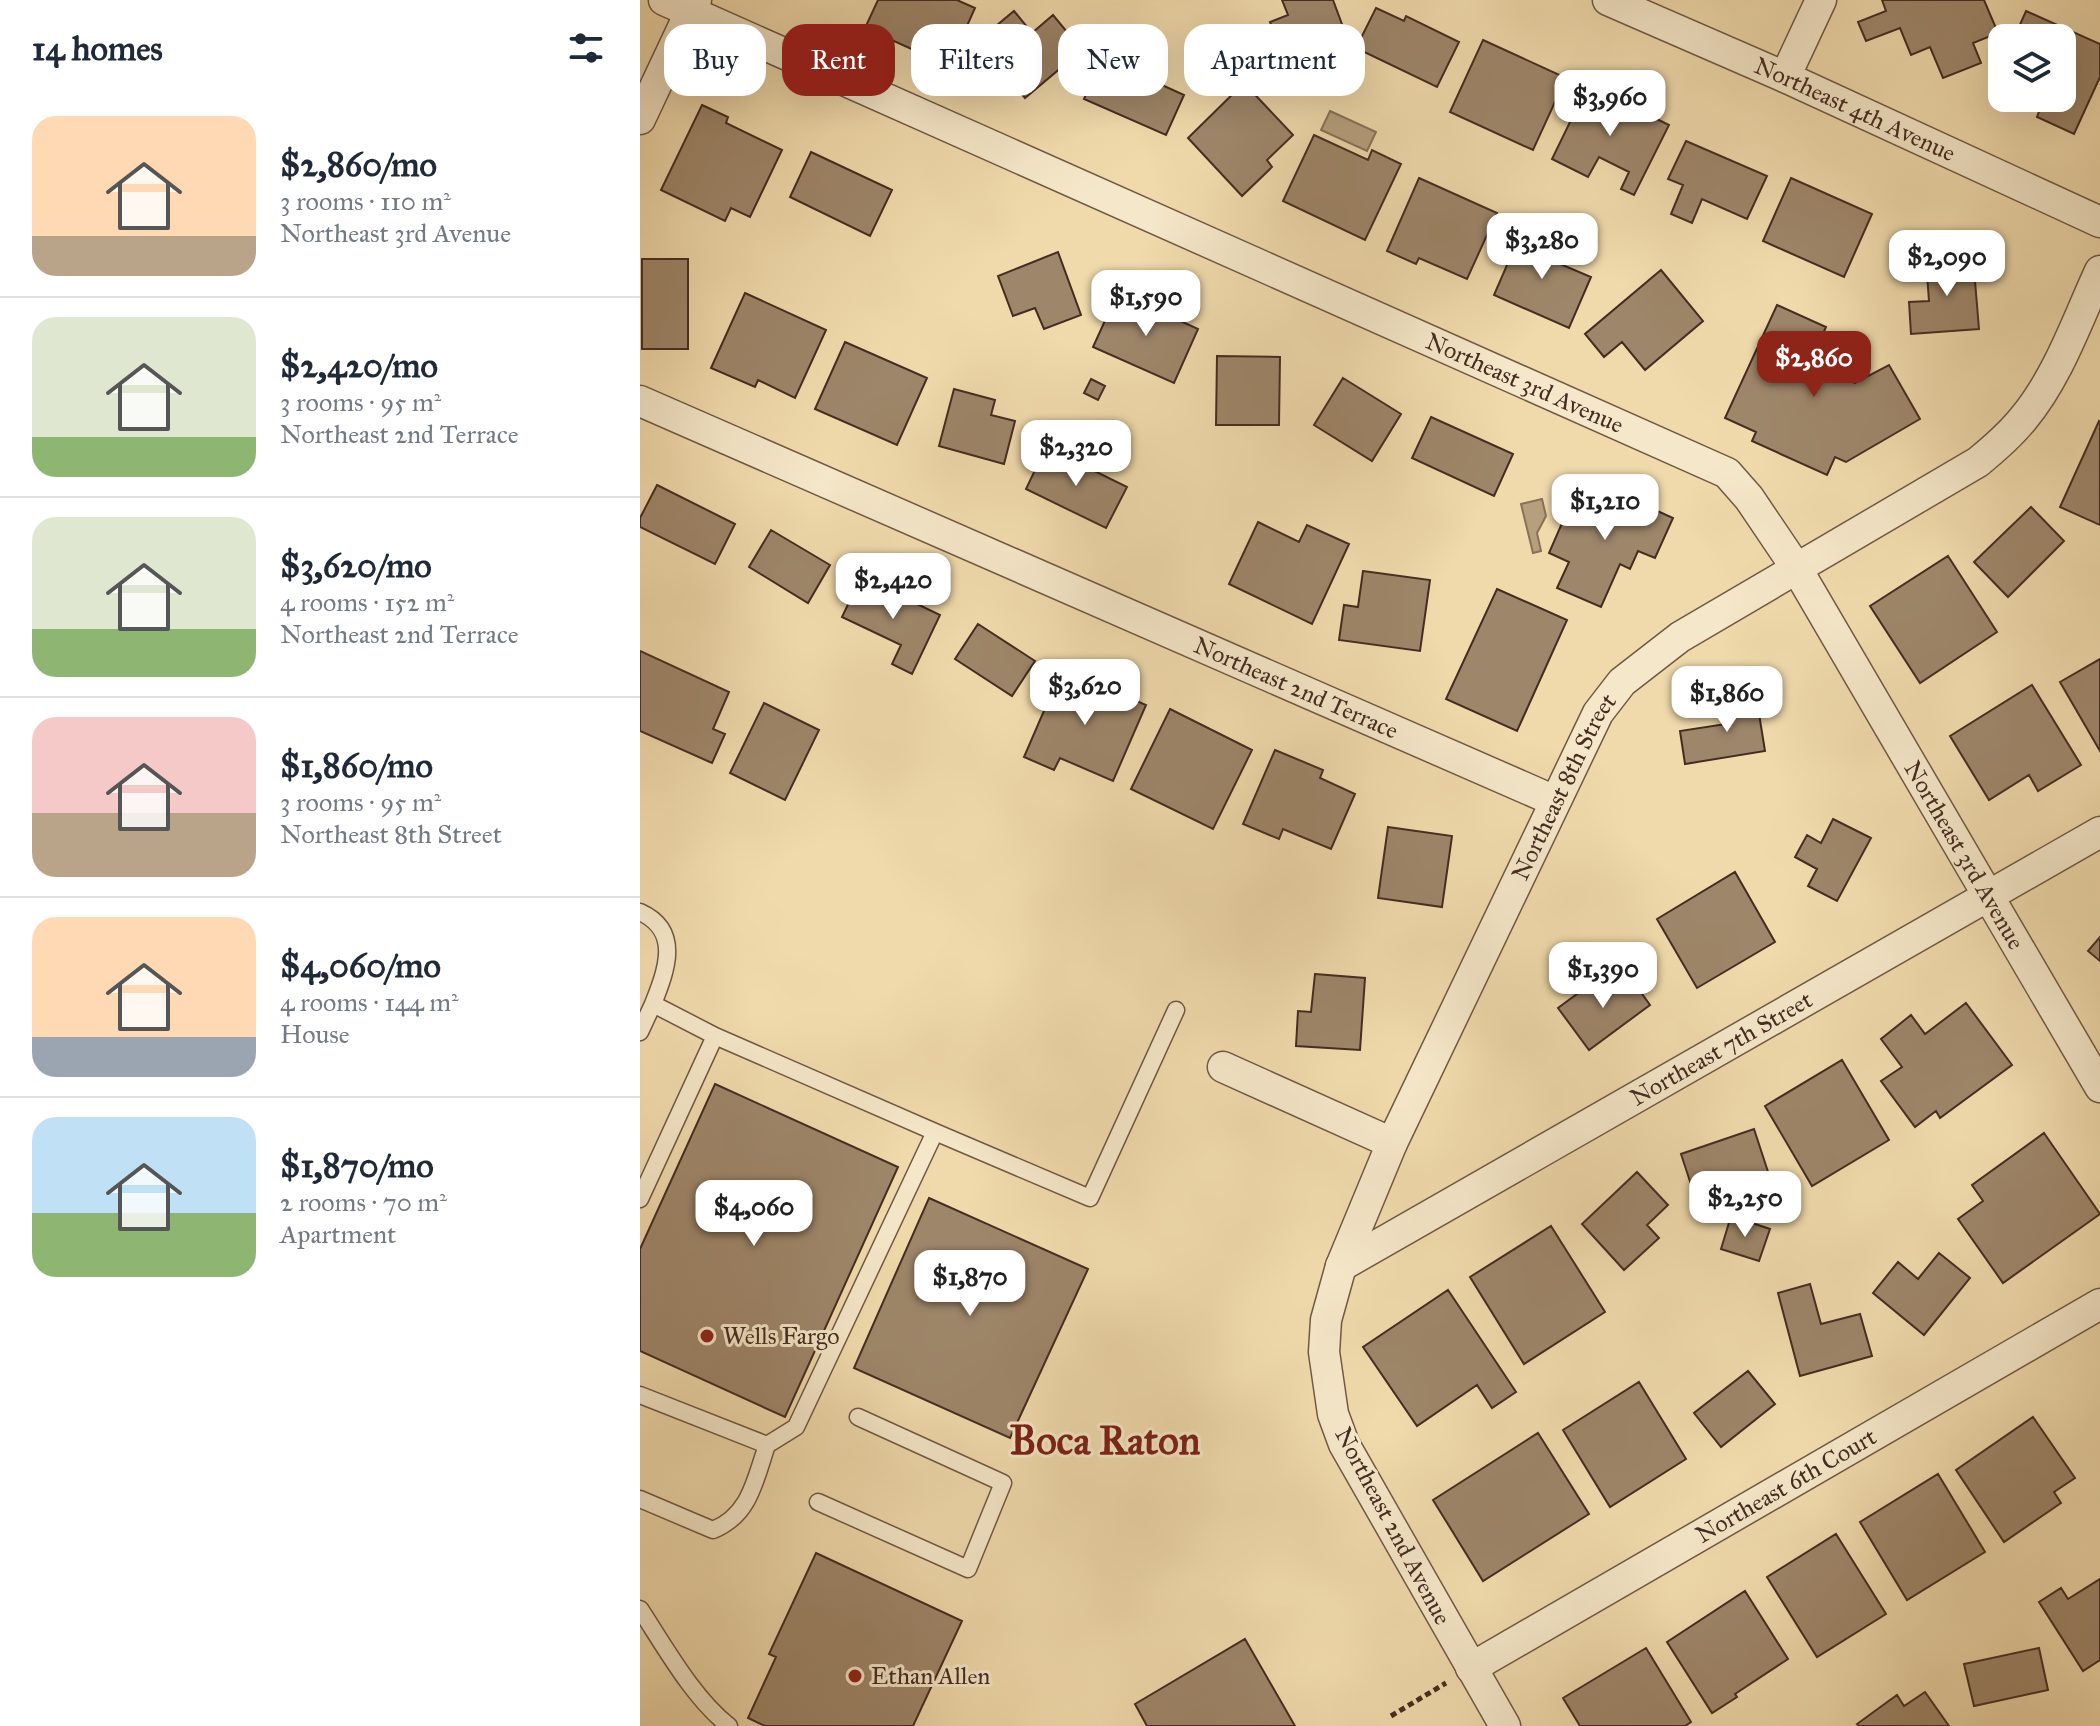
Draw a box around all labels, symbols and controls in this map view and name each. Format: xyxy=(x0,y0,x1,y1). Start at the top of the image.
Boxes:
chip: Buy xyxy=(664,24,766,96)
chip: Rent xyxy=(782,24,895,96)
chip: Filters xyxy=(911,24,1042,96)
chip: New xyxy=(1058,24,1168,96)
chip: Apartment xyxy=(1184,24,1365,96)
map controls xyxy=(1988,24,2076,112)
button: layers xyxy=(1988,24,2076,112)
icon: filters xyxy=(564,26,608,70)
text: 14 homes xyxy=(32,28,163,69)
street label: Northeast 4th Avenue xyxy=(1750,50,1960,168)
pin: $3,960 xyxy=(1545,70,1675,138)
text: $3,960 xyxy=(1573,80,1648,112)
text: $2,860/mo xyxy=(280,144,437,185)
icon: home xyxy=(96,148,192,244)
text: 3 rooms · 110 m² xyxy=(280,185,451,217)
pin: $3,280 xyxy=(1477,213,1607,281)
text: Northeast 3rd Avenue xyxy=(280,217,511,249)
text: $3,280 xyxy=(1505,223,1579,255)
pin: $2,090 xyxy=(1882,230,2012,298)
text: $2,090 xyxy=(1907,240,1987,272)
pin: $1,590 xyxy=(1081,270,1211,338)
text: $1,590 xyxy=(1109,280,1183,312)
street label: Northeast 3rd Avenue xyxy=(1421,326,1628,440)
pin: $2,860 xyxy=(1749,331,1879,399)
text: $2,860 xyxy=(1775,341,1853,373)
text: $2,420/mo xyxy=(280,345,438,386)
icon: home xyxy=(96,349,192,445)
text: 3 rooms · 95 m² xyxy=(280,386,441,418)
text: Northeast 2nd Terrace xyxy=(280,418,519,450)
pin: $2,320 xyxy=(1011,420,1141,488)
text: $2,320 xyxy=(1039,430,1113,462)
pin: $1,210 xyxy=(1540,474,1670,542)
text: $1,210 xyxy=(1570,484,1640,516)
text: $3,620/mo xyxy=(280,545,432,586)
icon: home xyxy=(96,549,192,645)
pin: $2,420 xyxy=(828,553,958,621)
text: $2,420 xyxy=(854,563,932,595)
text: 4 rooms · 152 m² xyxy=(280,586,454,618)
text: Northeast 2nd Terrace xyxy=(280,618,519,650)
street label: Northeast 2nd Terrace xyxy=(1189,630,1403,746)
pin: $3,620 xyxy=(1020,659,1150,727)
pin: $1,860 xyxy=(1662,666,1792,734)
text: $3,620 xyxy=(1048,669,1122,701)
text: $1,860 xyxy=(1690,676,1764,708)
street label: Northeast 8th Street xyxy=(1505,687,1623,885)
text: $1,860/mo xyxy=(280,745,433,786)
icon: home xyxy=(96,749,192,845)
street label: Northeast 3rd Avenue xyxy=(1898,755,2031,955)
text: 3 rooms · 95 m² xyxy=(280,786,441,818)
text: Northeast 8th Street xyxy=(280,818,502,850)
pin: $1,390 xyxy=(1538,942,1668,1010)
text: $4,060/mo xyxy=(280,945,441,986)
icon: home xyxy=(96,949,192,1045)
text: $1,390 xyxy=(1567,952,1639,984)
street label: Northeast 7th Street xyxy=(1625,984,1818,1112)
text: 4 rooms · 144 m² xyxy=(280,986,459,1018)
text: House xyxy=(280,1018,350,1050)
text: $1,870/mo xyxy=(280,1145,434,1186)
icon: home xyxy=(96,1149,192,1245)
pin: $2,250 xyxy=(1680,1171,1810,1239)
pin: $4,060 xyxy=(689,1180,819,1248)
text: $2,250 xyxy=(1707,1181,1783,1213)
text: 2 rooms · 70 m² xyxy=(280,1186,447,1218)
text: $4,060 xyxy=(714,1190,795,1222)
text: Apartment xyxy=(280,1218,396,1250)
pin: $1,870 xyxy=(905,1250,1035,1318)
text: $1,870 xyxy=(932,1260,1008,1292)
place label: Wells Fargo xyxy=(723,1321,839,1351)
marker: Wells Fargo xyxy=(698,1327,716,1345)
district label: Boca Raton xyxy=(1010,1416,1201,1465)
street label: Northeast 6th Court xyxy=(1690,1421,1882,1550)
street label: Northeast 2nd Avenue xyxy=(1328,1422,1458,1630)
place label: Ethan Allen xyxy=(871,1661,990,1691)
marker: Ethan Allen xyxy=(846,1667,864,1685)

